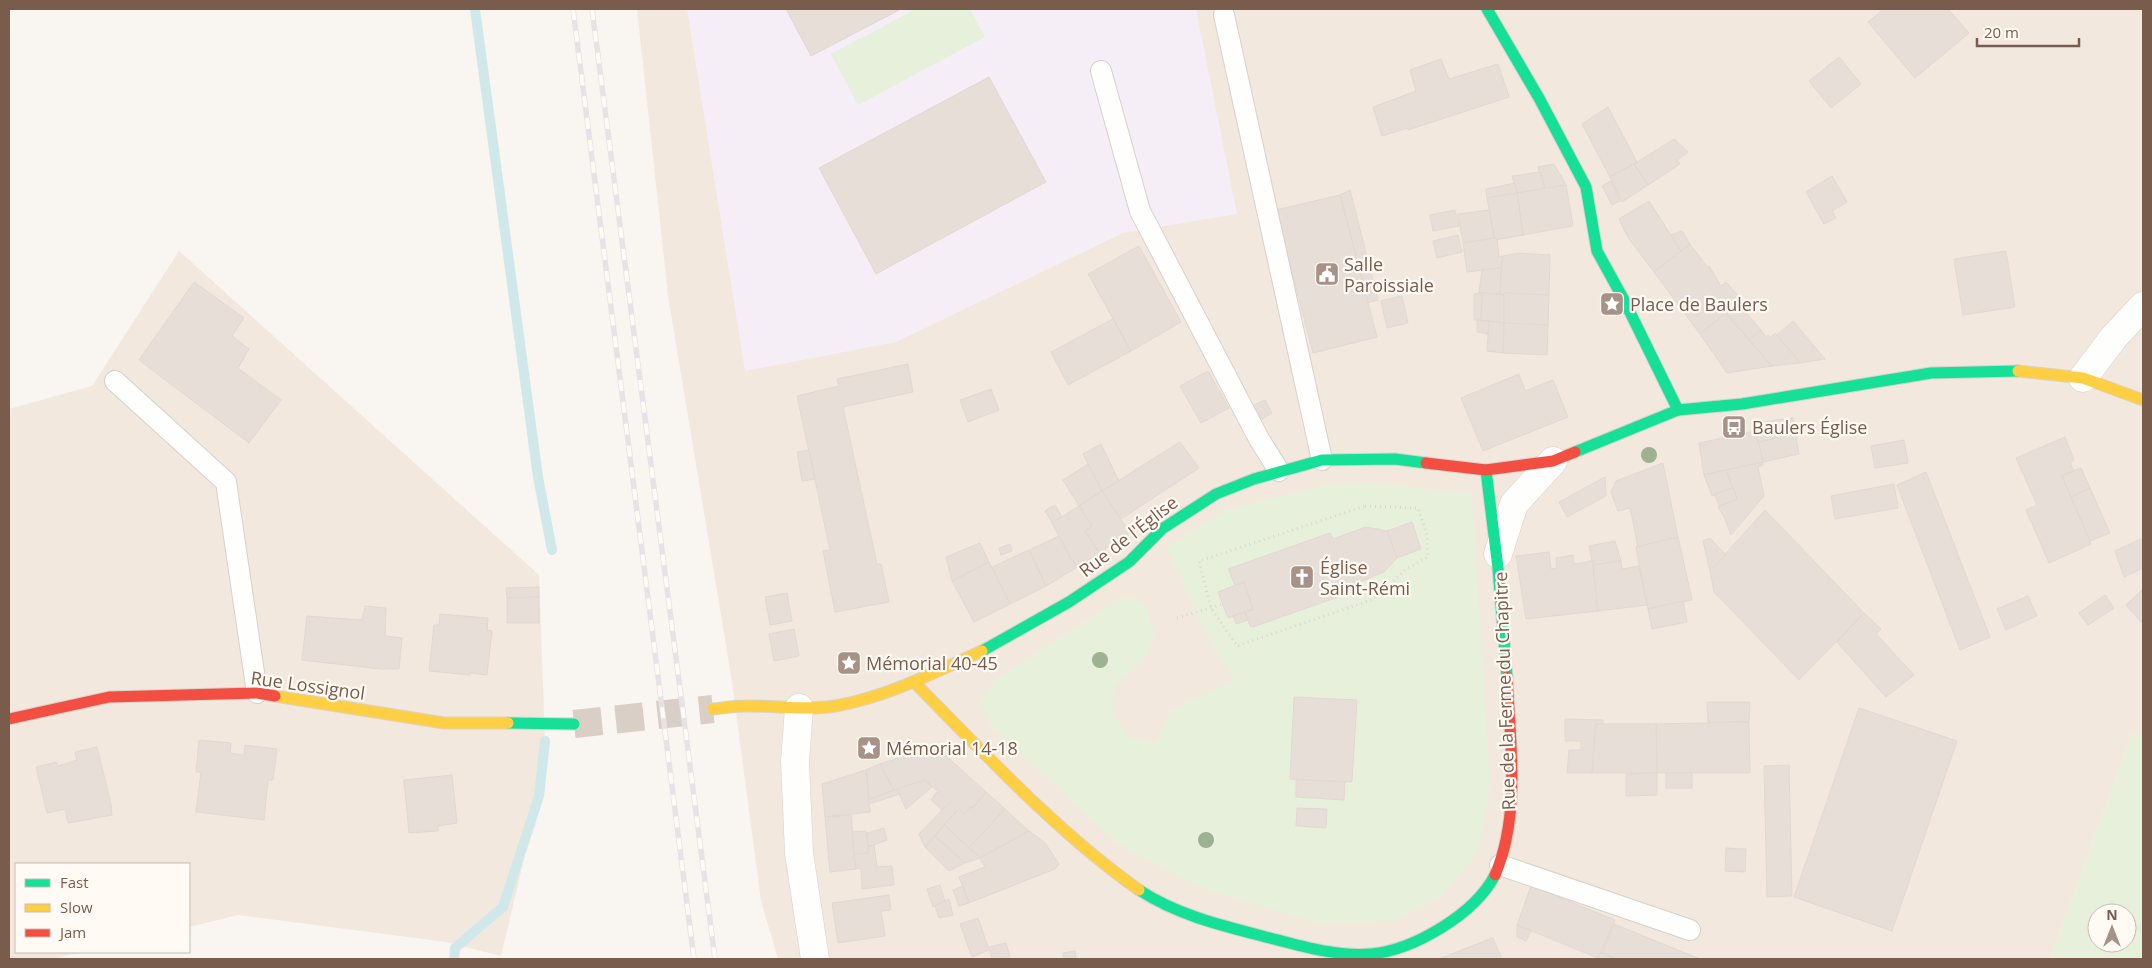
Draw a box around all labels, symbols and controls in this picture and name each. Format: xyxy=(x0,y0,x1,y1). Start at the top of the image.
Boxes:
scale bar xyxy=(1977,15,2080,47)
text: 20 m xyxy=(1984,22,2019,42)
place label: Salle Paroissiale xyxy=(1344,252,1434,297)
public building icon: Salle Paroissiale xyxy=(1314,261,1340,287)
place icon: Place de Baulers xyxy=(1599,291,1625,317)
place label: Place de Baulers xyxy=(1630,292,1768,316)
bus stop icon: Baulers Église xyxy=(1721,414,1747,440)
place label: Baulers Église xyxy=(1752,415,1867,439)
street label: Rue de l'Église xyxy=(1074,490,1182,582)
place label: Église Saint-Rémi xyxy=(1320,555,1410,600)
church icon: Église Saint-Rémi xyxy=(1289,564,1315,590)
street label: Rue de la Ferme du Chapitre xyxy=(1488,571,1520,811)
place icon: Mémorial 40-45 xyxy=(836,650,862,676)
place label: Mémorial 40-45 xyxy=(866,651,998,675)
street label: Rue Lossignol xyxy=(249,665,367,705)
place icon: Mémorial 14-18 xyxy=(856,735,882,761)
place label: Mémorial 14-18 xyxy=(886,736,1018,760)
legend xyxy=(15,863,190,953)
text: Fast xyxy=(60,872,89,892)
text: Slow xyxy=(60,897,93,917)
north arrow xyxy=(2087,903,2137,953)
text: N xyxy=(2106,905,2118,924)
text: Jam xyxy=(58,922,86,942)

